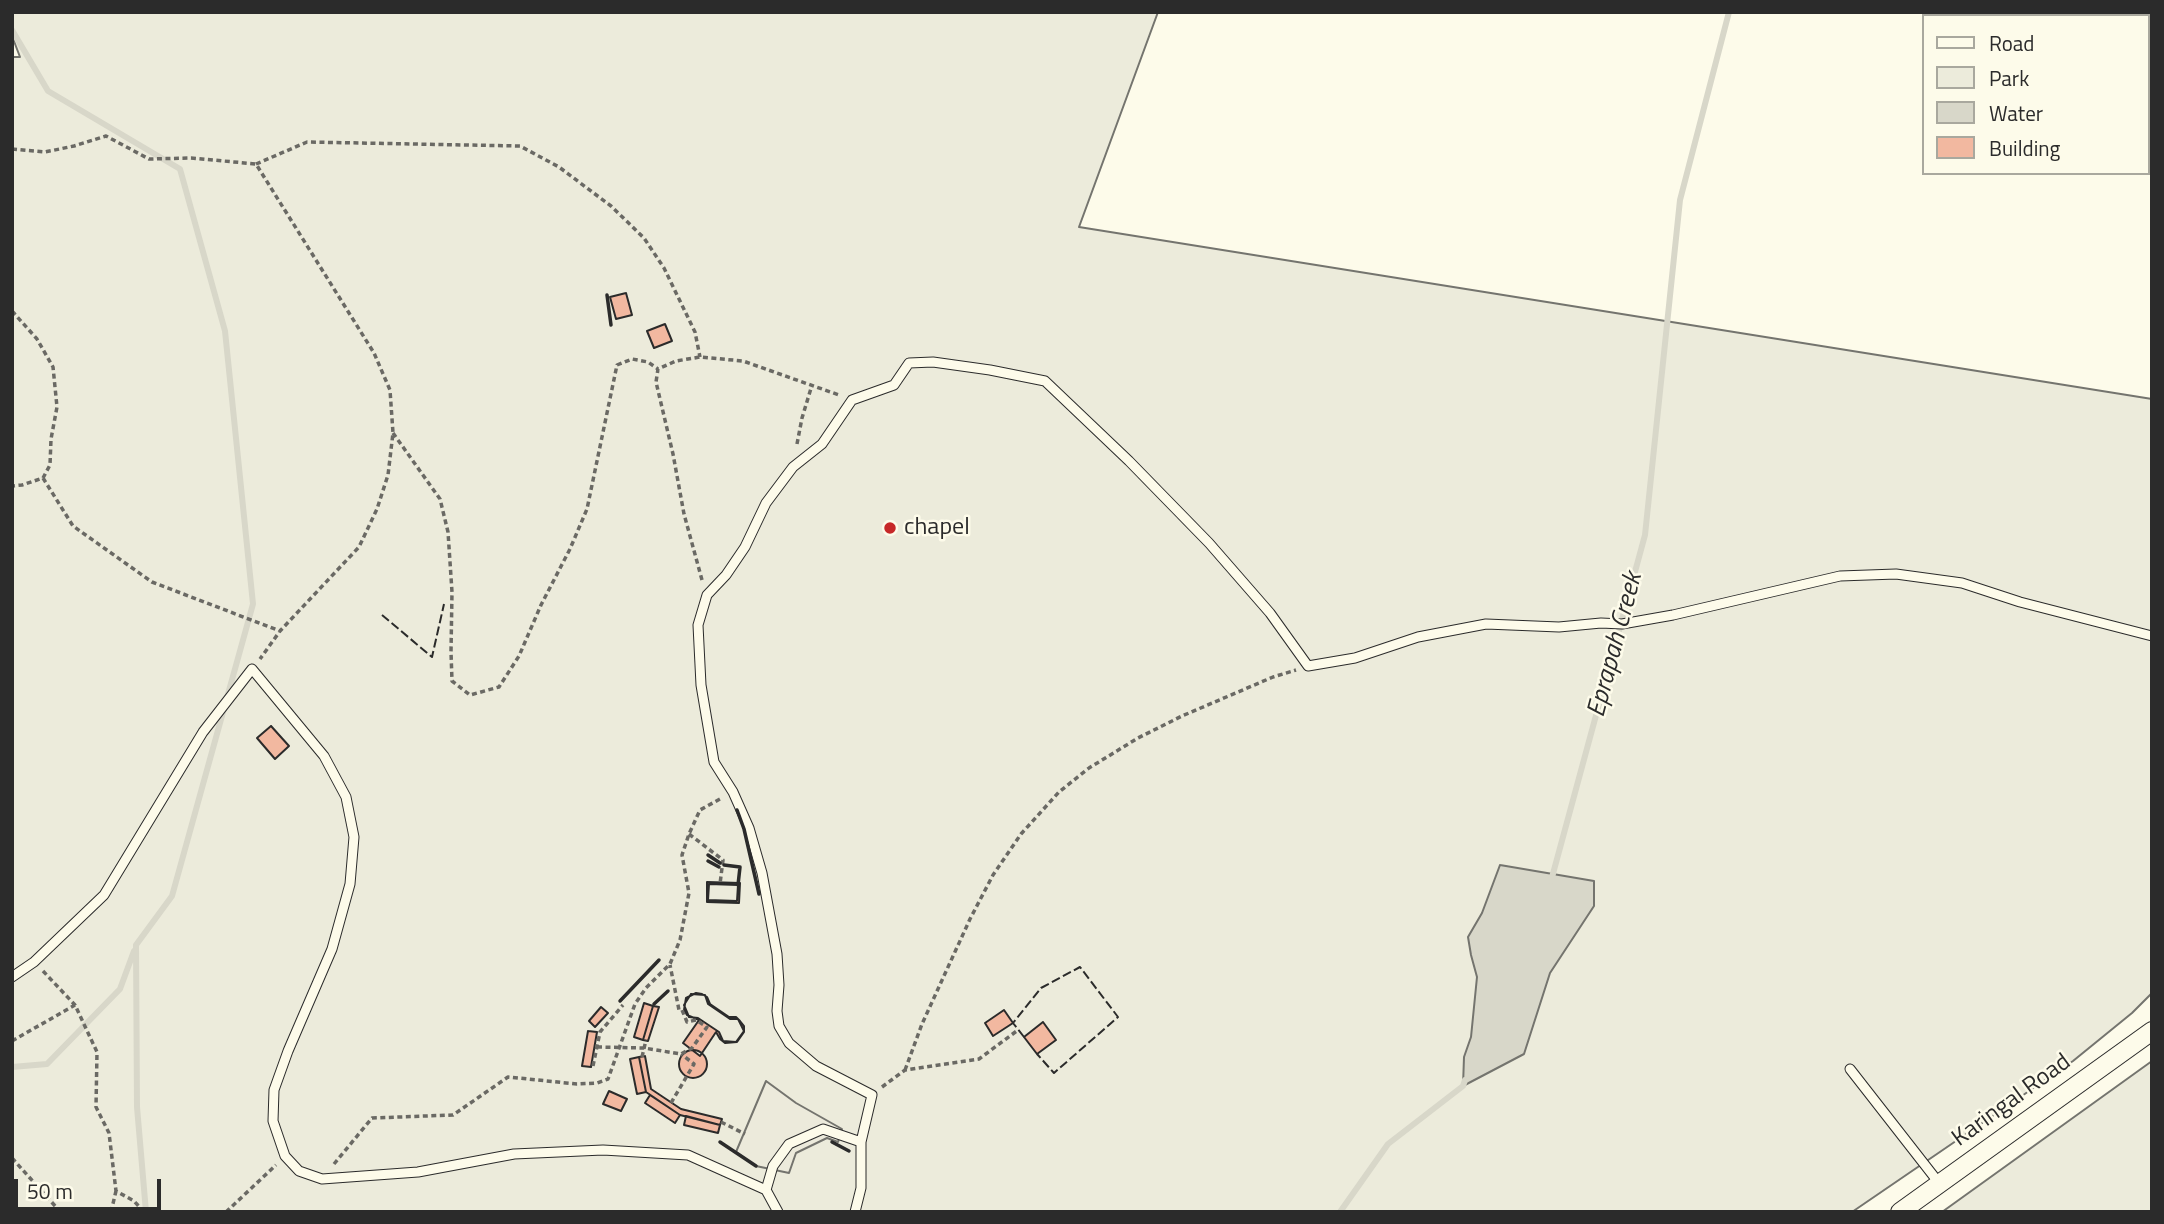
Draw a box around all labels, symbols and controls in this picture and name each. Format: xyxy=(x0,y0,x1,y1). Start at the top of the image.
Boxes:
legend xyxy=(1923,14,2150,175)
text: Road xyxy=(1989,27,2034,59)
text: Park xyxy=(1989,62,2029,94)
text: Water xyxy=(1989,97,2043,129)
text: Building xyxy=(1989,132,2060,164)
place label: chapel xyxy=(904,514,970,542)
marker: chapel xyxy=(882,520,898,536)
water label: Eprapah Creek xyxy=(1582,569,1650,721)
street label: Karingal Road xyxy=(1947,1048,2077,1154)
scale bar xyxy=(18,1164,164,1208)
text: 50 m xyxy=(27,1175,73,1207)

